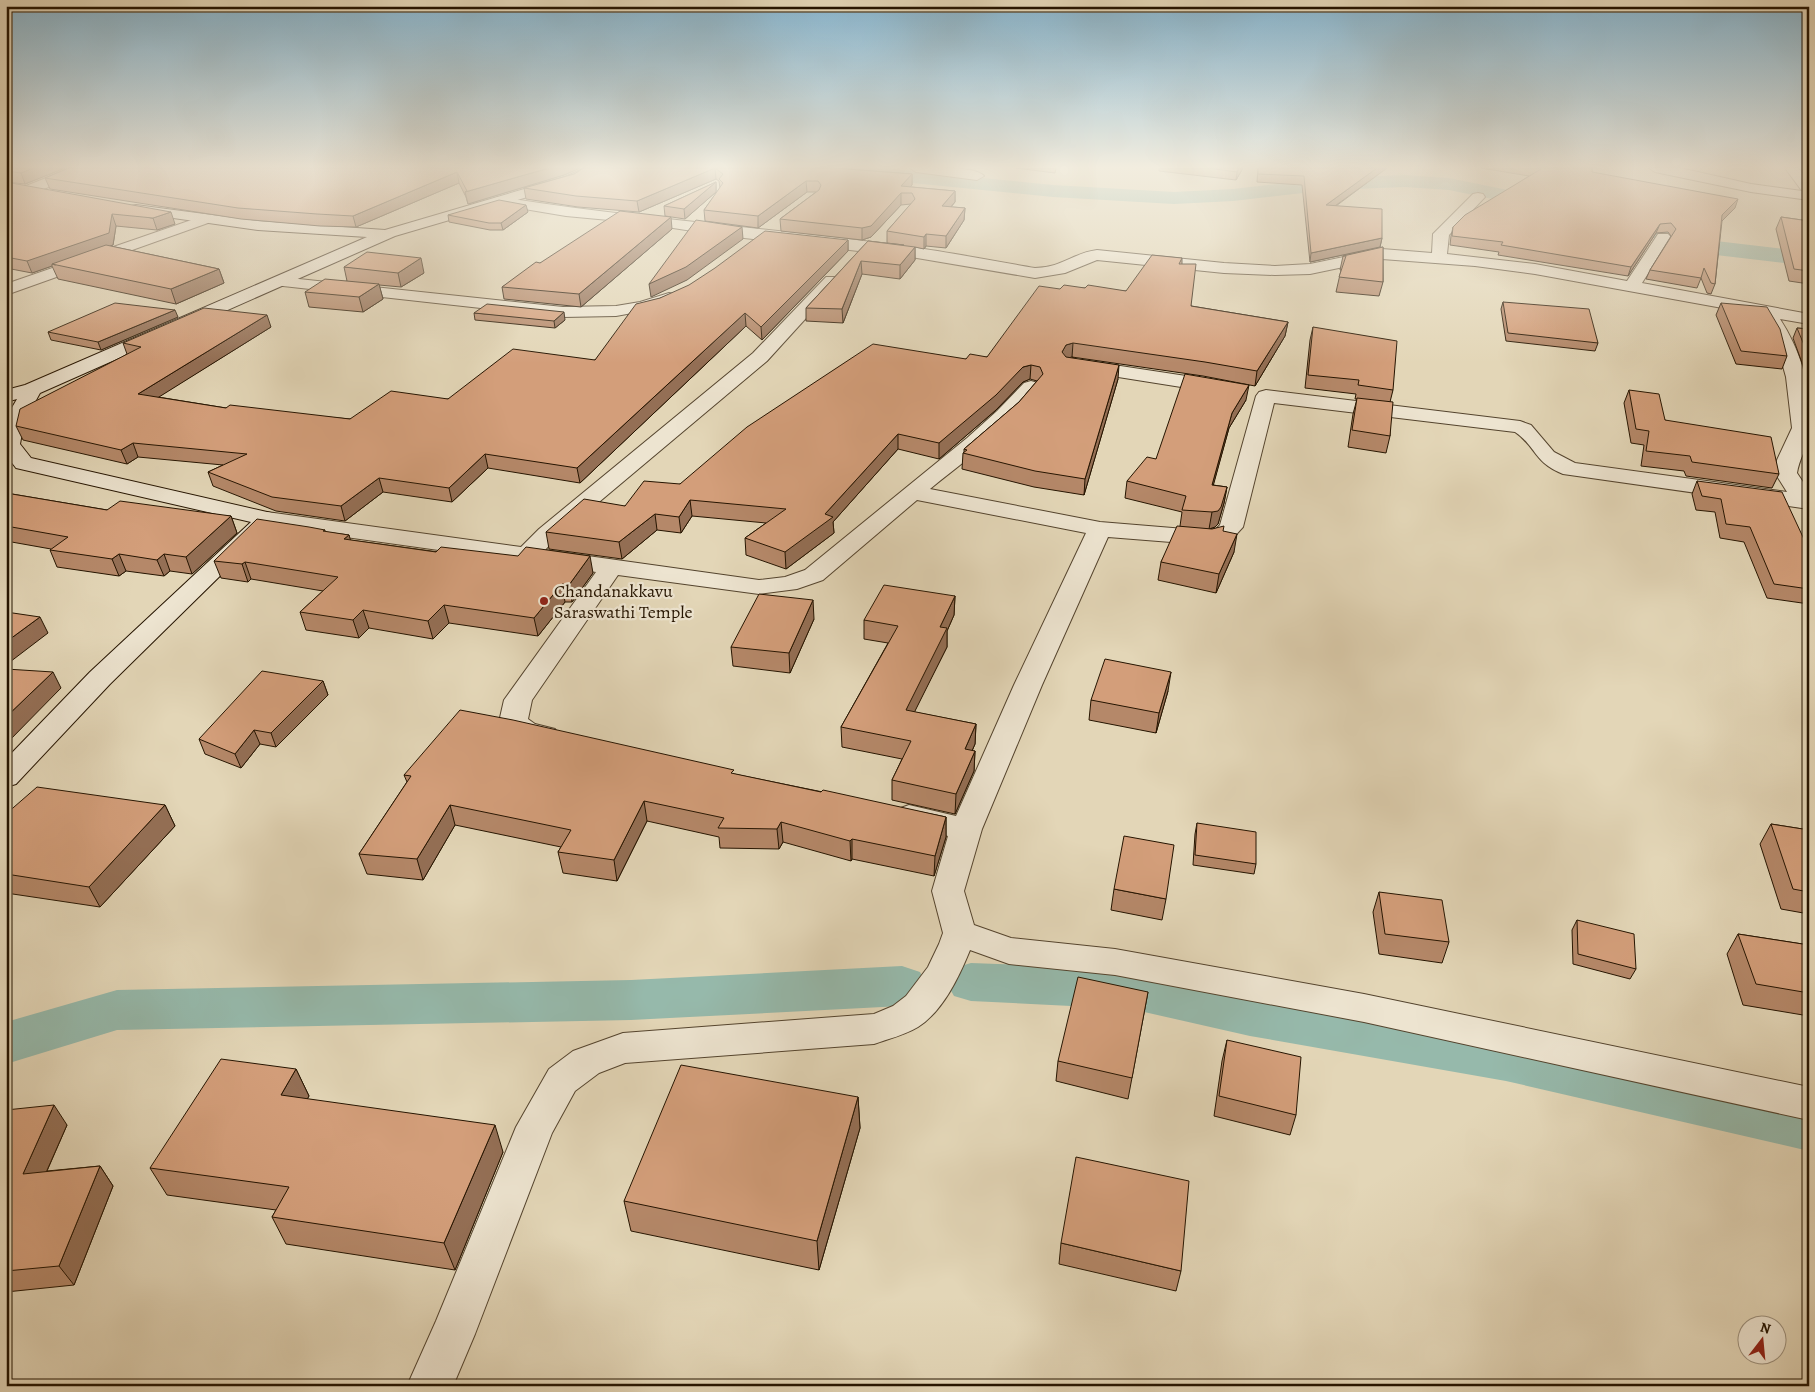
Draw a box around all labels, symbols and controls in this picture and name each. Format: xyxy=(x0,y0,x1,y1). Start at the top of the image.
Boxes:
place label: Chandanakkavu Saraswathi Temple xyxy=(554,579,693,624)
marker: Chandanakkavu Saraswathi Temple xyxy=(538,595,550,607)
north arrow xyxy=(1738,1314,1788,1364)
text: N xyxy=(1758,1317,1773,1339)

